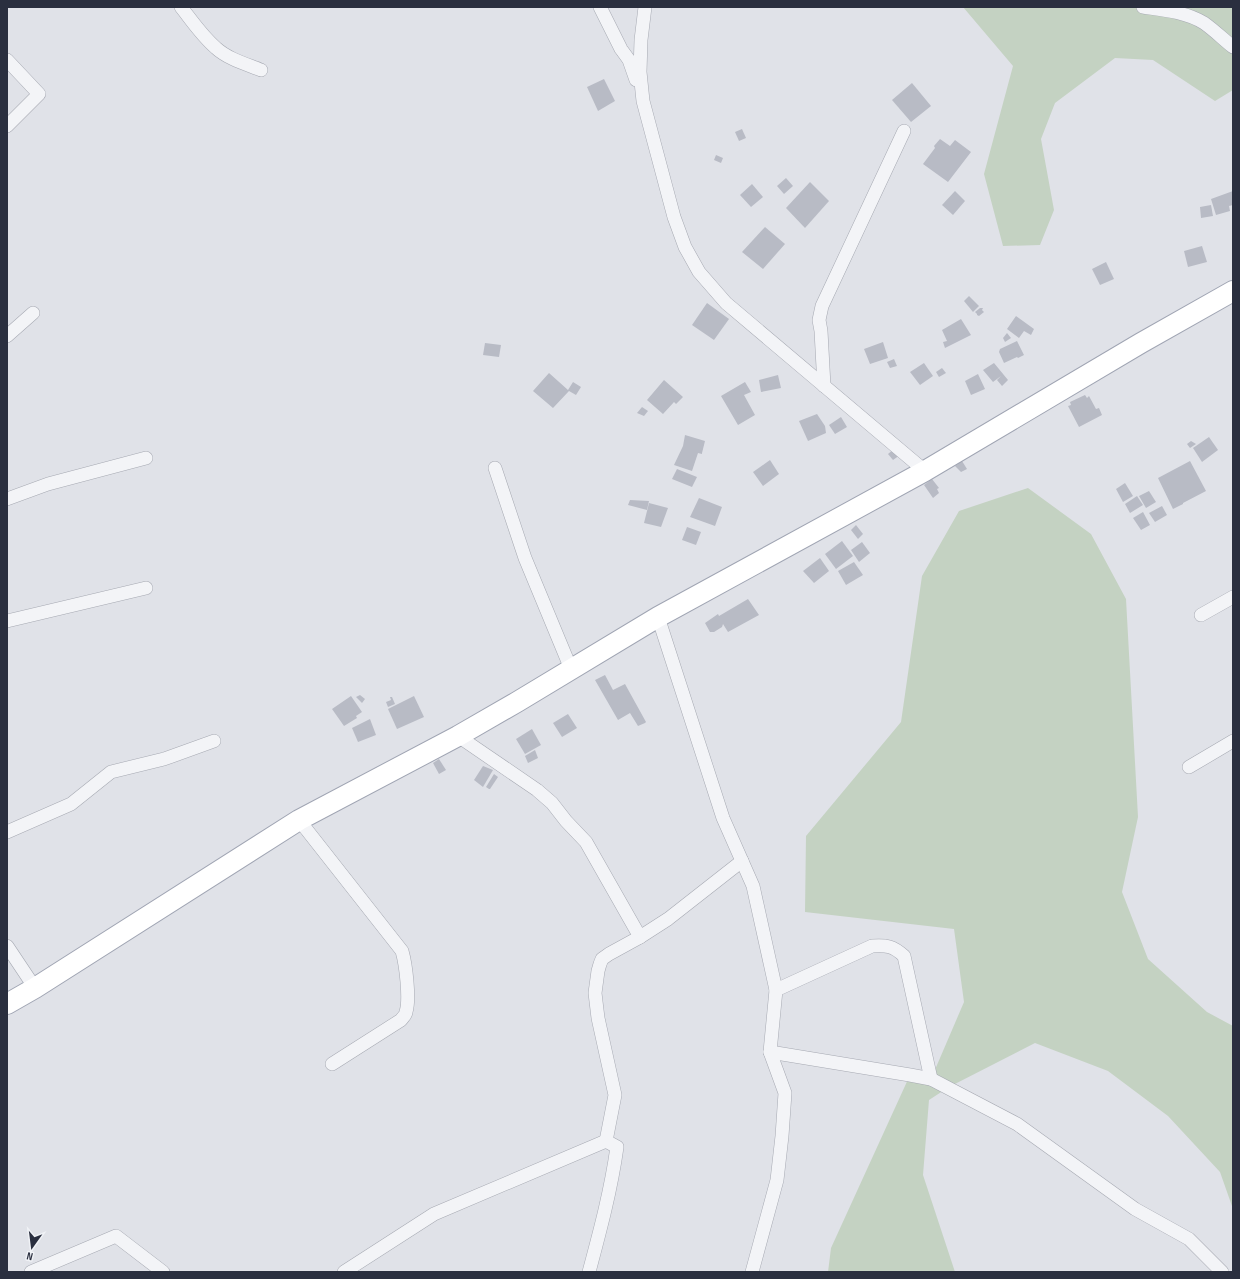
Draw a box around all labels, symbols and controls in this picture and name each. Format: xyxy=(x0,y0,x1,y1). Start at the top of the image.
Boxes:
north arrow xyxy=(12,1227,52,1267)
text: N xyxy=(25,1249,34,1263)

